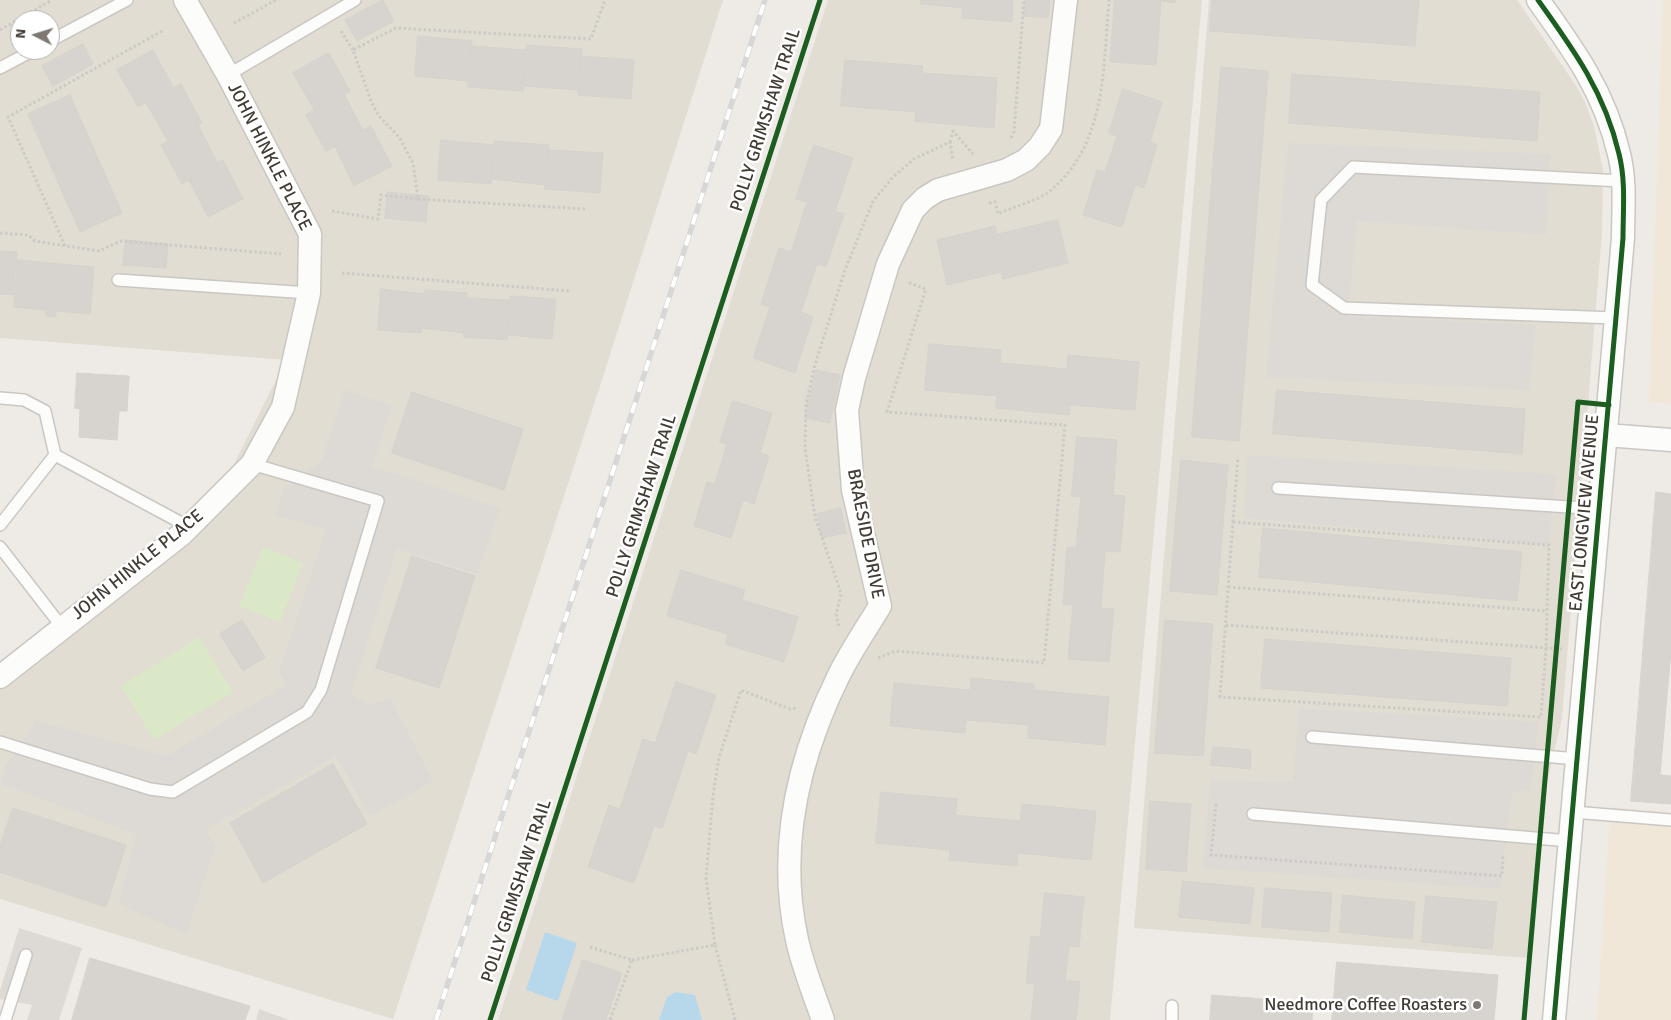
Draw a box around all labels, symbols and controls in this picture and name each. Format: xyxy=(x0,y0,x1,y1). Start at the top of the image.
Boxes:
north arrow xyxy=(10,10,60,60)
street label: POLLY GRIMSHAW TRAIL xyxy=(726,26,806,214)
text: N xyxy=(12,28,29,39)
street label: JOHN HINKLE PLACE xyxy=(222,79,316,235)
street label: POLLY GRIMSHAW TRAIL xyxy=(602,412,682,600)
street label: EAST LONGVIEW AVENUE xyxy=(1566,413,1604,613)
street label: BRAESIDE DRIVE xyxy=(842,467,888,601)
street label: JOHN HINKLE PLACE xyxy=(68,505,208,625)
street label: POLLY GRIMSHAW TRAIL xyxy=(477,797,557,985)
place label: Needmore Coffee Roasters xyxy=(1264,994,1467,1016)
marker: Needmore Coffee Roasters xyxy=(1471,999,1483,1011)

